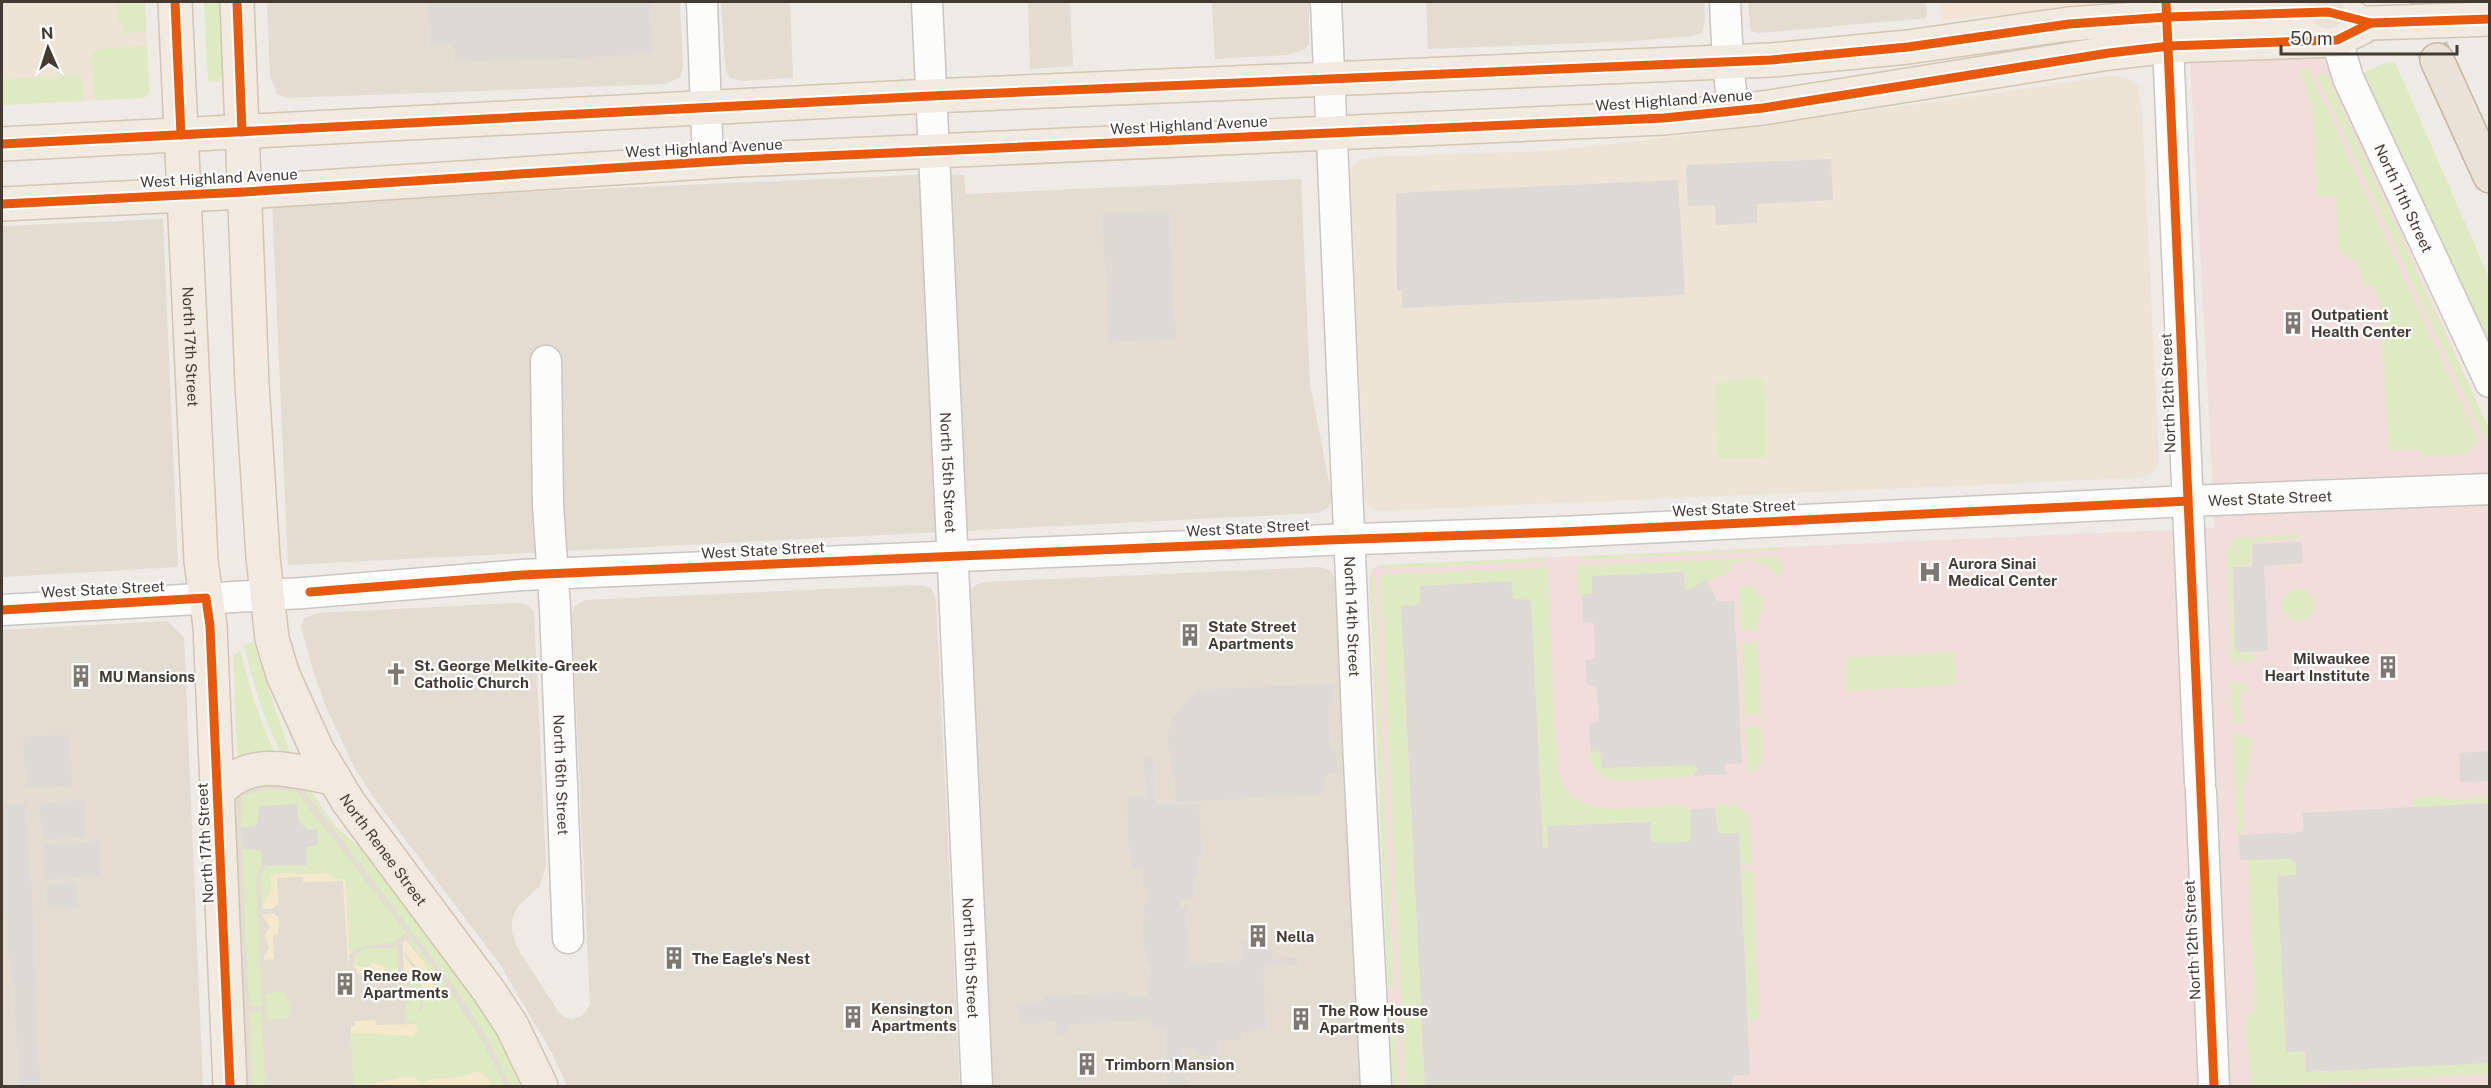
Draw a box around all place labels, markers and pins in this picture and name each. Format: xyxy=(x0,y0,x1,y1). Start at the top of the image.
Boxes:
place label: Outpatient Health Center xyxy=(2311,306,2411,340)
building icon: Outpatient Health Center xyxy=(2280,310,2306,336)
place label: Aurora Sinai Medical Center xyxy=(1948,555,2057,589)
hospital icon: Aurora Sinai Medical Center xyxy=(1917,559,1943,585)
place label: State Street Apartments xyxy=(1208,618,1296,652)
building icon: State Street Apartments xyxy=(1177,622,1203,648)
place label: Milwaukee Heart Institute xyxy=(2265,650,2370,684)
building icon: Milwaukee Heart Institute xyxy=(2375,654,2401,680)
place label: St. George Melkite-Greek Catholic Church xyxy=(414,657,598,691)
church icon: St. George Melkite-Greek Catholic Church xyxy=(383,661,409,687)
building icon: MU Mansions xyxy=(68,663,94,689)
place label: MU Mansions xyxy=(99,668,195,685)
building icon: Nella xyxy=(1245,923,1271,949)
place label: Nella xyxy=(1276,928,1314,945)
building icon: The Eagle's Nest xyxy=(661,945,687,971)
place label: The Eagle's Nest xyxy=(692,950,810,967)
place label: Renee Row Apartments xyxy=(363,967,449,1001)
building icon: Renee Row Apartments xyxy=(332,971,358,997)
place label: Kensington Apartments xyxy=(871,1000,957,1034)
place label: The Row House Apartments xyxy=(1319,1002,1428,1036)
building icon: Kensington Apartments xyxy=(840,1004,866,1030)
building icon: The Row House Apartments xyxy=(1288,1006,1314,1032)
building icon: Trimborn Mansion xyxy=(1074,1051,1100,1077)
place label: Trimborn Mansion xyxy=(1105,1056,1234,1073)

